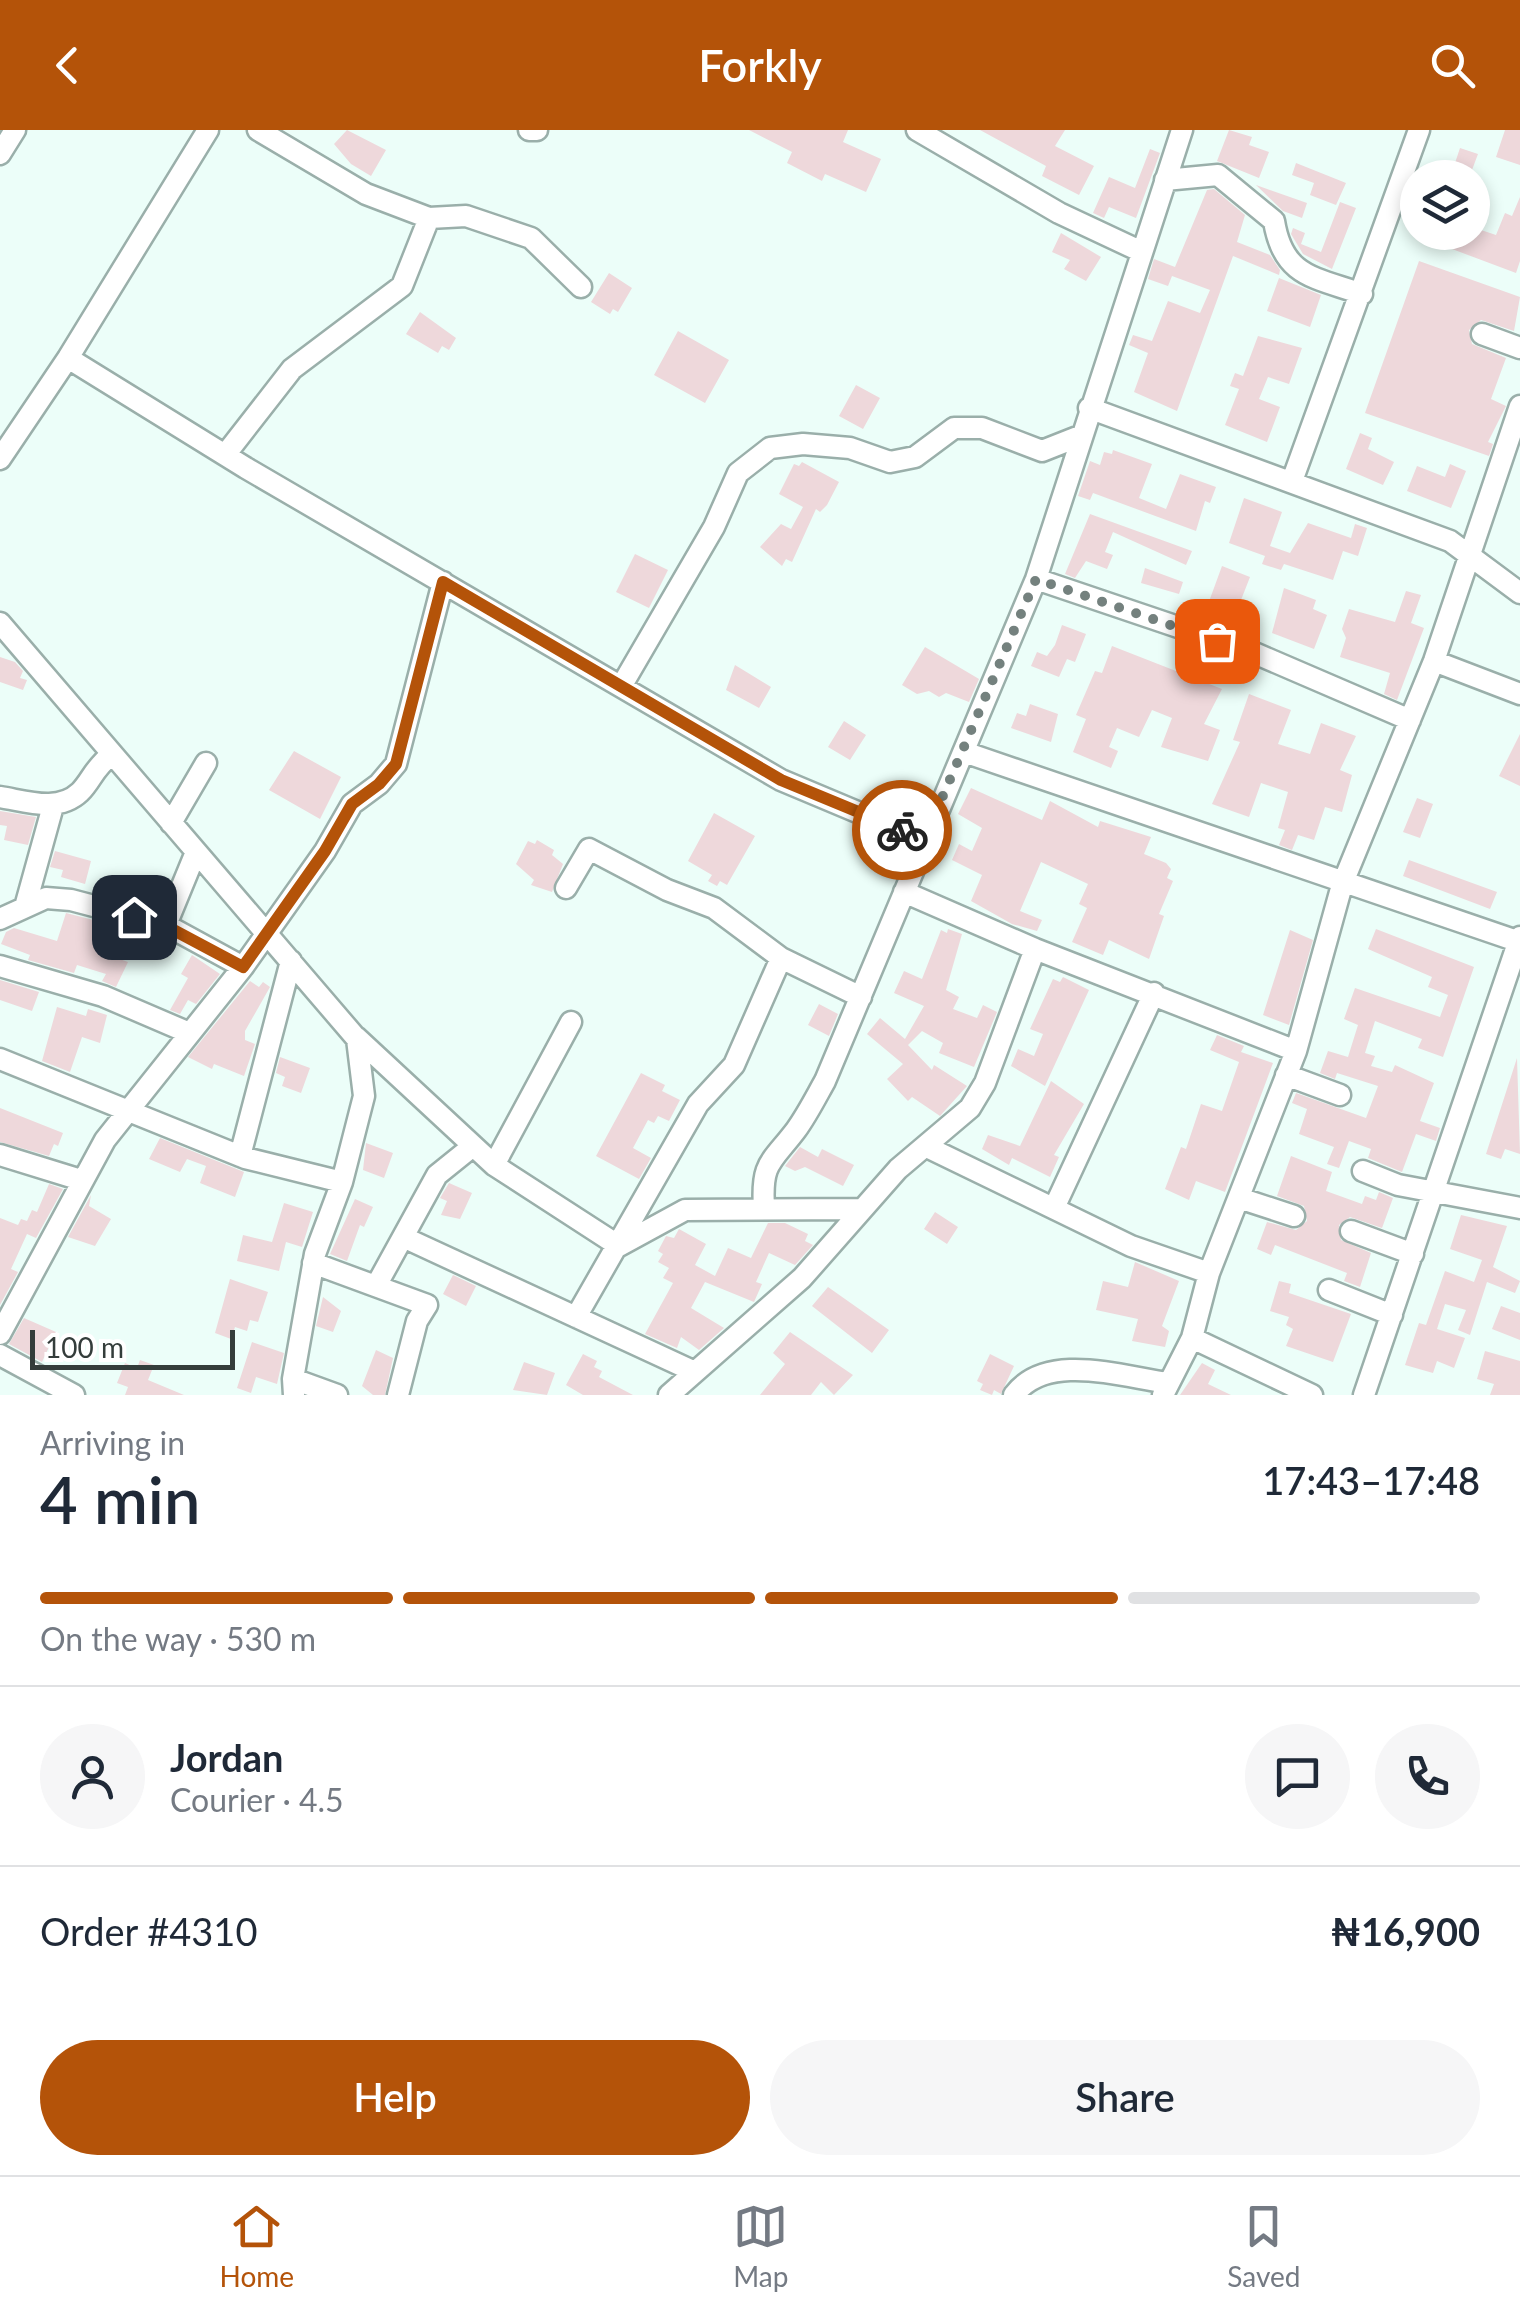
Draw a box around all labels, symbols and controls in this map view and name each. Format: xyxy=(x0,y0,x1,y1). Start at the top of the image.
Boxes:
icon: back xyxy=(40,38,95,93)
text: Forkly xyxy=(698,38,822,92)
icon: search xyxy=(1425,38,1480,93)
map controls xyxy=(1400,160,1490,250)
button: layers xyxy=(1400,160,1490,250)
pin xyxy=(1175,599,1260,684)
icon: bag xyxy=(1190,614,1245,669)
courier xyxy=(852,780,952,880)
icon: bike xyxy=(875,803,930,858)
pin xyxy=(92,875,177,960)
icon: home xyxy=(107,890,162,945)
scale bar xyxy=(30,1325,235,1370)
text: 100 m xyxy=(45,1330,124,1364)
text: Arriving in xyxy=(40,1423,185,1462)
text: 17:43–17:48 xyxy=(1262,1457,1480,1503)
text: 4 min xyxy=(40,1460,200,1538)
text: On the way · 530 m xyxy=(40,1619,316,1658)
button: person xyxy=(40,1724,145,1829)
button: chat xyxy=(1245,1724,1350,1829)
button: phone xyxy=(1375,1724,1480,1829)
text: Jordan xyxy=(170,1734,283,1780)
text: Courier · 4.5 xyxy=(170,1780,344,1819)
text: Order #4310 xyxy=(40,1908,257,1954)
text: ₦16,900 xyxy=(1331,1908,1480,1954)
button: Help xyxy=(40,2040,750,2155)
button: Share xyxy=(770,2040,1480,2155)
tab: Home xyxy=(220,2199,294,2293)
tab: Map xyxy=(733,2199,788,2293)
tab: Saved xyxy=(1227,2199,1300,2293)

